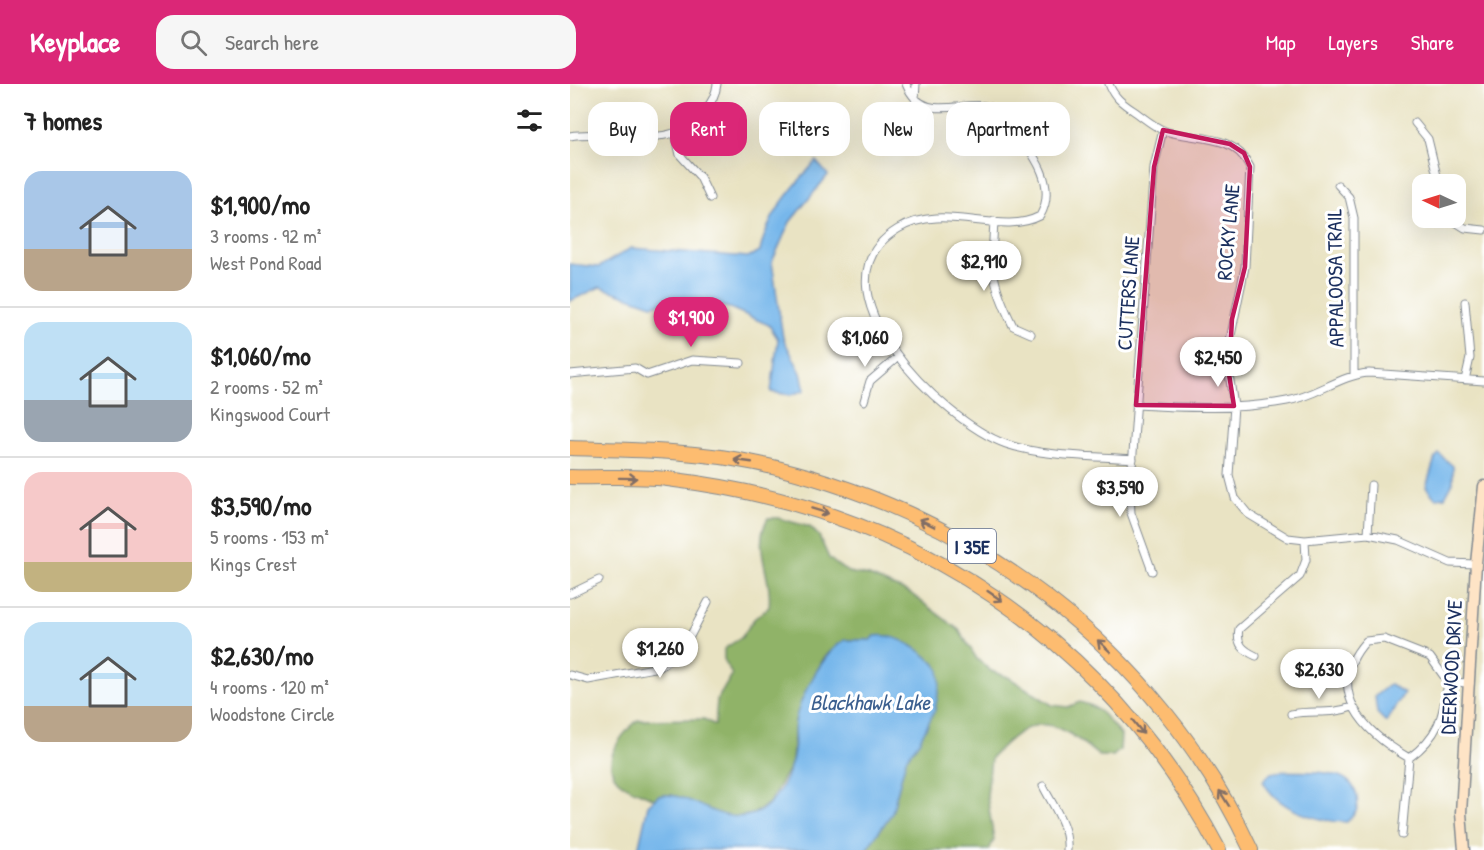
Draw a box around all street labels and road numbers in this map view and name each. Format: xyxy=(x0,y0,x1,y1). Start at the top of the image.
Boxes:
street label: ROCKY LANE xyxy=(1209,183,1247,281)
street label: APPALOOSA TRAIL xyxy=(1319,208,1351,348)
street label: CUTTERS LANE xyxy=(1110,235,1146,351)
road number: I 35E xyxy=(948,529,996,563)
street label: DEERWOOD DRIVE xyxy=(1433,599,1469,735)

